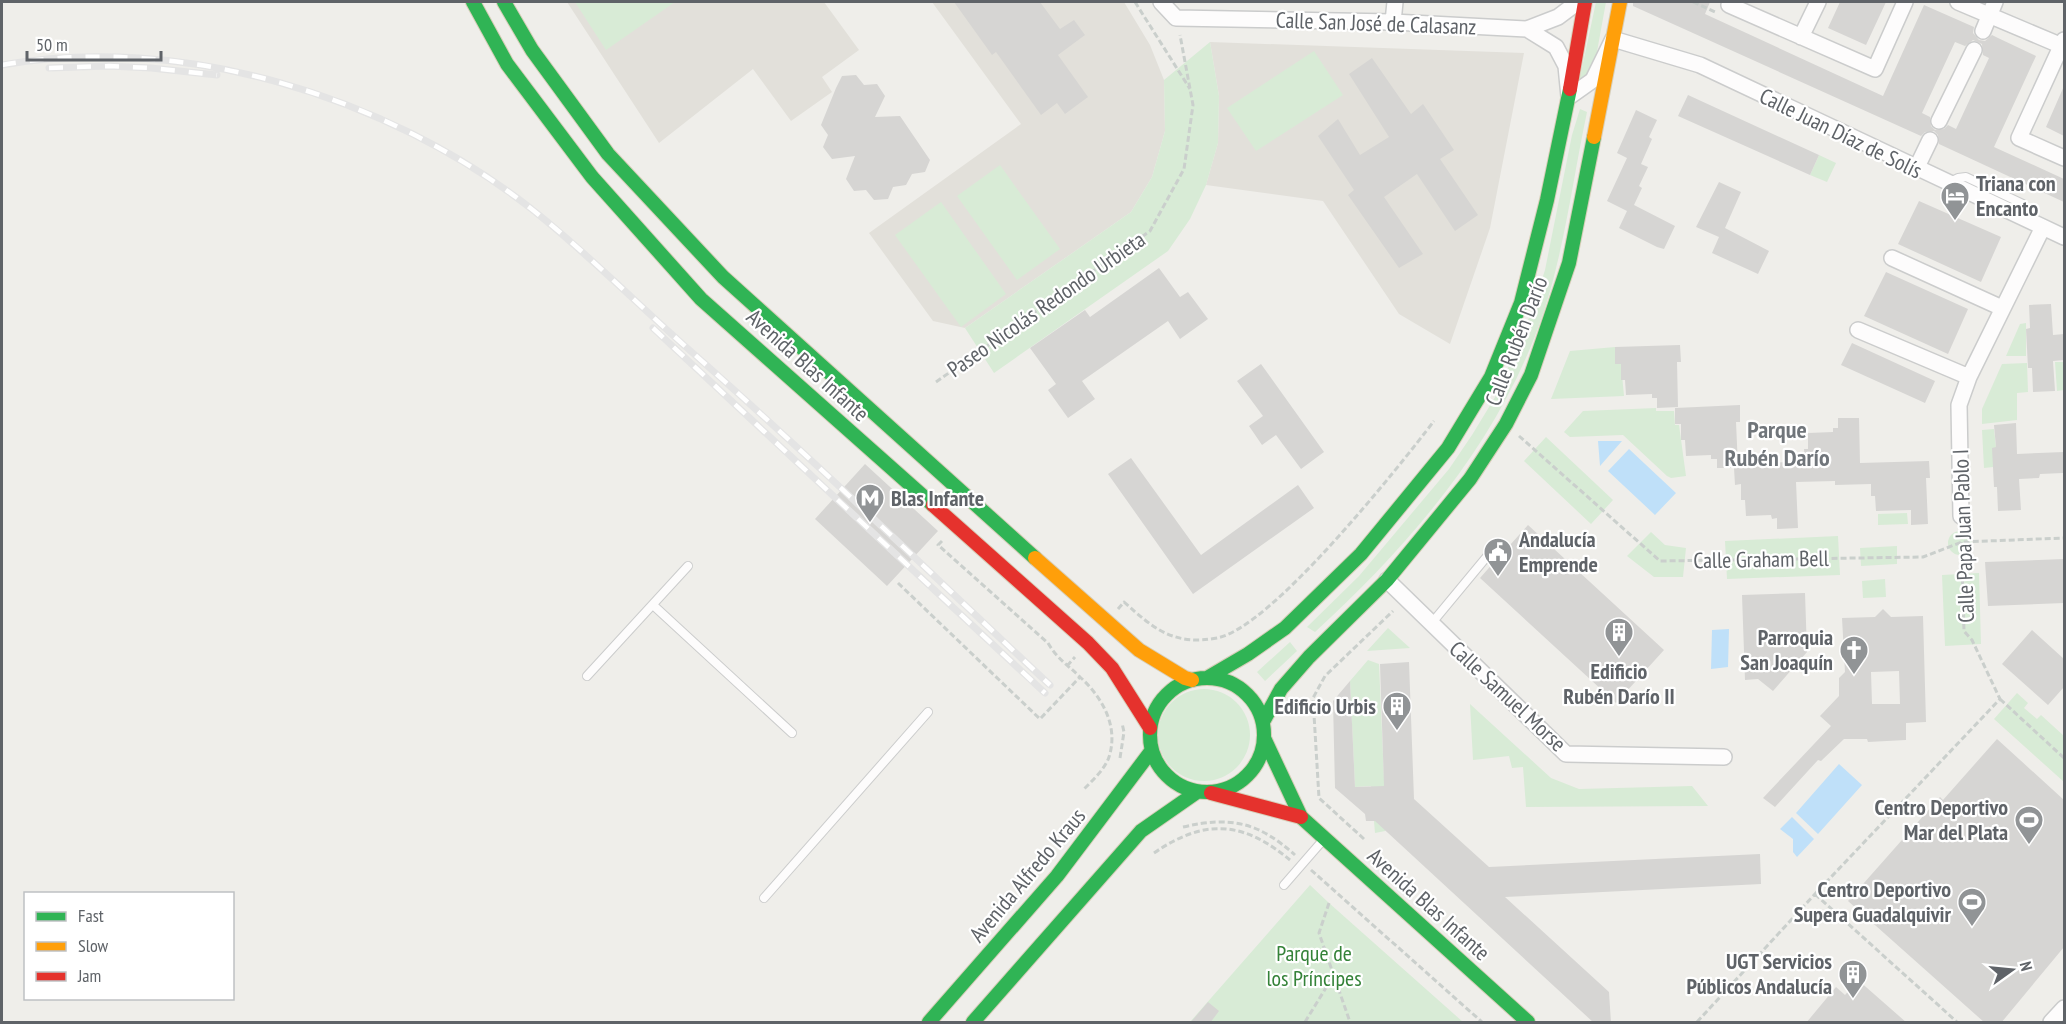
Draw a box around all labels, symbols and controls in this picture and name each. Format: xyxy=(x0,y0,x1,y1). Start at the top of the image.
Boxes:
street label: Calle San José de Calasanz xyxy=(1275,6,1477,40)
scale bar xyxy=(27,24,160,62)
text: 50 m xyxy=(36,33,68,56)
street label: Calle Juan Díaz de Solís xyxy=(1755,82,1927,184)
place label: Triana con Encanto xyxy=(1976,169,2056,222)
hotel icon: Triana con Encanto xyxy=(1939,180,1971,222)
street label: Paseo Nicolás Redondo Urbieta xyxy=(942,225,1150,383)
street label: Calle Rubén Darío xyxy=(1479,272,1553,410)
street label: Avenida Blas Infante xyxy=(741,303,875,427)
district label: Parque Rubén Darío xyxy=(1724,414,1830,473)
street label: Calle Papa Juan Pablo I xyxy=(1946,449,1980,623)
metro station icon: Blas Infante xyxy=(854,482,886,524)
place label: Blas Infante xyxy=(891,484,984,512)
place label: Andalucía Emprende xyxy=(1518,525,1598,578)
public building icon: Andalucía Emprende xyxy=(1482,536,1514,578)
street label: Calle Graham Bell xyxy=(1693,544,1830,574)
building icon: Edificio Rubén Darío II xyxy=(1603,616,1635,658)
place label: Parroquia San Joaquín xyxy=(1740,623,1833,676)
church icon: Parroquia San Joaquín xyxy=(1838,634,1870,676)
street label: Calle Samuel Morse xyxy=(1444,635,1572,757)
place label: Edificio Rubén Darío II xyxy=(1563,657,1675,710)
building icon: Edificio Urbis xyxy=(1381,690,1413,732)
place label: Edificio Urbis xyxy=(1275,692,1376,720)
place label: Centro Deportivo Mar del Plata xyxy=(1875,793,2008,846)
street label: Avenida Alfredo Kraus xyxy=(963,802,1091,948)
sports icon: Centro Deportivo Mar del Plata xyxy=(2013,804,2045,846)
street label: Avenida Blas Infante xyxy=(1362,842,1496,966)
place label: Centro Deportivo Supera Guadalquivir xyxy=(1794,875,1952,928)
sports icon: Centro Deportivo Supera Guadalquivir xyxy=(1956,886,1988,928)
legend xyxy=(24,892,234,1000)
text: Fast xyxy=(78,904,104,927)
text: Slow xyxy=(78,934,109,957)
park label: Parque de los Príncipes xyxy=(1266,939,1362,992)
north arrow xyxy=(1982,940,2042,1000)
place label: UGT Servicios Públicos Andalucía xyxy=(1687,947,1832,1000)
building icon: UGT Servicios Públicos Andalucía xyxy=(1837,958,1869,1000)
text: N xyxy=(2016,959,2037,973)
text: Jam xyxy=(77,964,101,987)

